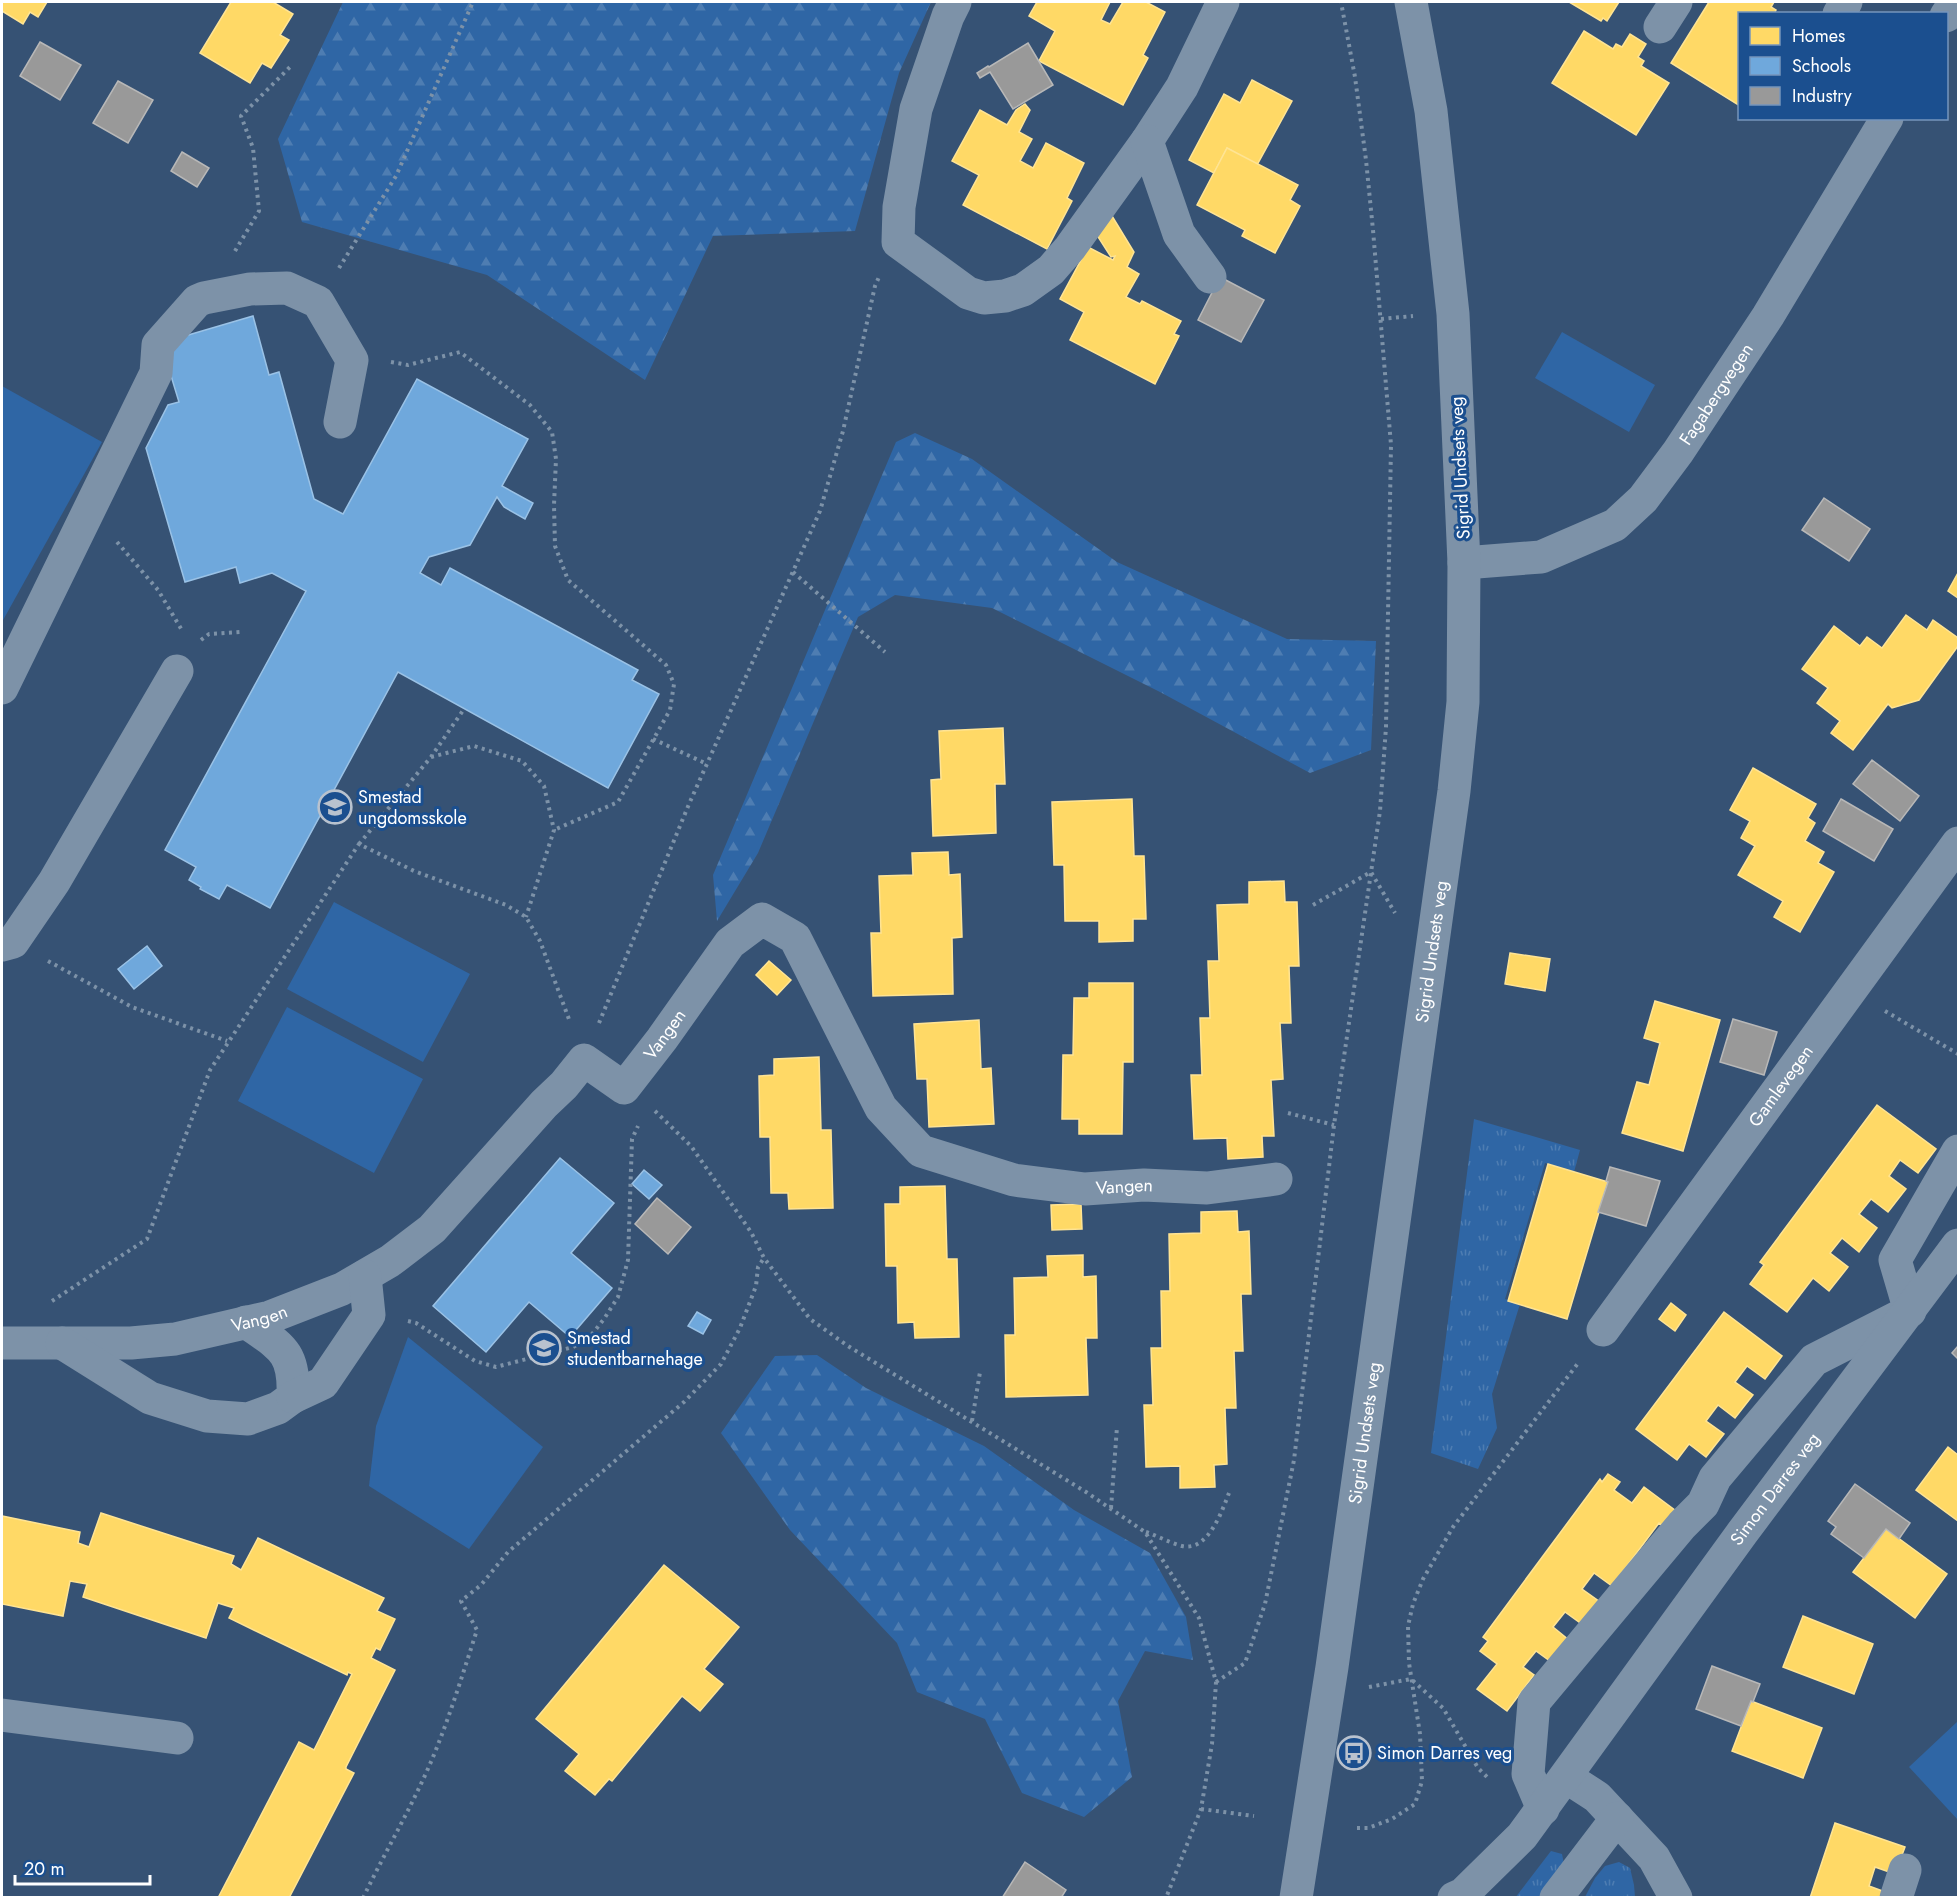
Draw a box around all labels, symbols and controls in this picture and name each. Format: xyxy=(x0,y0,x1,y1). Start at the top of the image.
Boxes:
legend xyxy=(1738,12,1948,120)
text: Homes xyxy=(1792,23,1845,49)
text: Schools xyxy=(1792,53,1851,79)
text: Industry xyxy=(1792,83,1852,109)
street label: Fagabergvegen xyxy=(1673,338,1760,450)
street label: Sigrid Undsets veg xyxy=(1443,396,1477,540)
place label: Smestad ungdomsskole xyxy=(358,784,467,831)
school or university icon: Smestad ungdomsskole xyxy=(317,789,353,825)
street label: Sigrid Undsets veg xyxy=(1409,879,1454,1024)
street label: Vangen xyxy=(638,1004,692,1065)
street label: Gamlevegen xyxy=(1742,1040,1820,1132)
street label: Vangen xyxy=(1095,1172,1154,1201)
street label: Vangen xyxy=(229,1298,291,1339)
place label: Smestad studentbarnehage xyxy=(567,1325,703,1372)
school or university icon: Smestad studentbarnehage xyxy=(526,1330,562,1366)
street label: Sigrid Undsets veg xyxy=(1342,1360,1387,1506)
street label: Simon Darres veg xyxy=(1724,1427,1826,1551)
bus stop icon: Simon Darres veg xyxy=(1336,1735,1372,1771)
place label: Simon Darres veg xyxy=(1377,1740,1512,1766)
scale bar xyxy=(15,1848,150,1886)
text: 20 m xyxy=(24,1856,64,1882)

